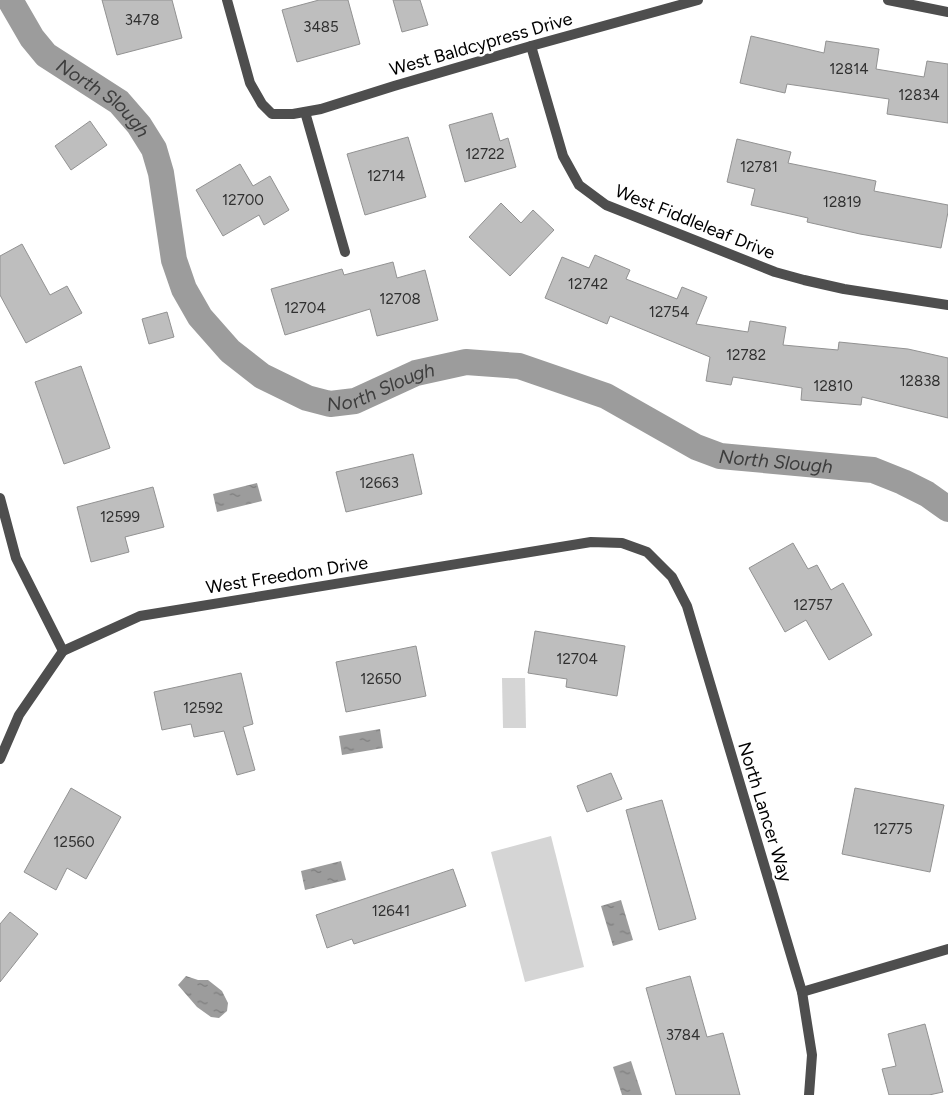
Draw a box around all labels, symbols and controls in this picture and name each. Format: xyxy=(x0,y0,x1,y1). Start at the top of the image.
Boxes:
street label: West Baldcypress Drive xyxy=(387,7,575,81)
house number: 3478 xyxy=(125,11,159,29)
house number: 3485 xyxy=(303,18,339,36)
water label: North Slough xyxy=(52,54,155,142)
house number: 12814 xyxy=(829,60,869,78)
house number: 12834 xyxy=(898,86,940,104)
house number: 12722 xyxy=(465,145,505,163)
house number: 12781 xyxy=(740,158,778,176)
house number: 12714 xyxy=(367,167,405,185)
street label: West Fiddleleaf Drive xyxy=(612,180,778,264)
house number: 12700 xyxy=(222,191,264,209)
house number: 12819 xyxy=(823,193,861,211)
house number: 12742 xyxy=(568,275,608,293)
house number: 12708 xyxy=(379,290,421,308)
house number: 12704 xyxy=(284,299,326,317)
house number: 12754 xyxy=(649,303,689,321)
house number: 12782 xyxy=(726,346,766,364)
water label: North Slough xyxy=(325,358,437,416)
house number: 12838 xyxy=(899,372,941,390)
house number: 12810 xyxy=(813,377,853,395)
water label: North Slough xyxy=(718,445,834,478)
house number: 12663 xyxy=(359,474,399,492)
house number: 12599 xyxy=(100,508,140,526)
street label: West Freedom Drive xyxy=(204,551,370,599)
house number: 12757 xyxy=(793,596,833,614)
house number: 12704 xyxy=(556,650,598,668)
house number: 12650 xyxy=(360,670,402,688)
house number: 12592 xyxy=(183,699,223,717)
street label: North Lancer Way xyxy=(733,739,797,885)
house number: 12775 xyxy=(873,820,913,838)
house number: 12560 xyxy=(53,833,95,851)
house number: 12641 xyxy=(372,902,410,920)
house number: 3784 xyxy=(666,1026,700,1044)

